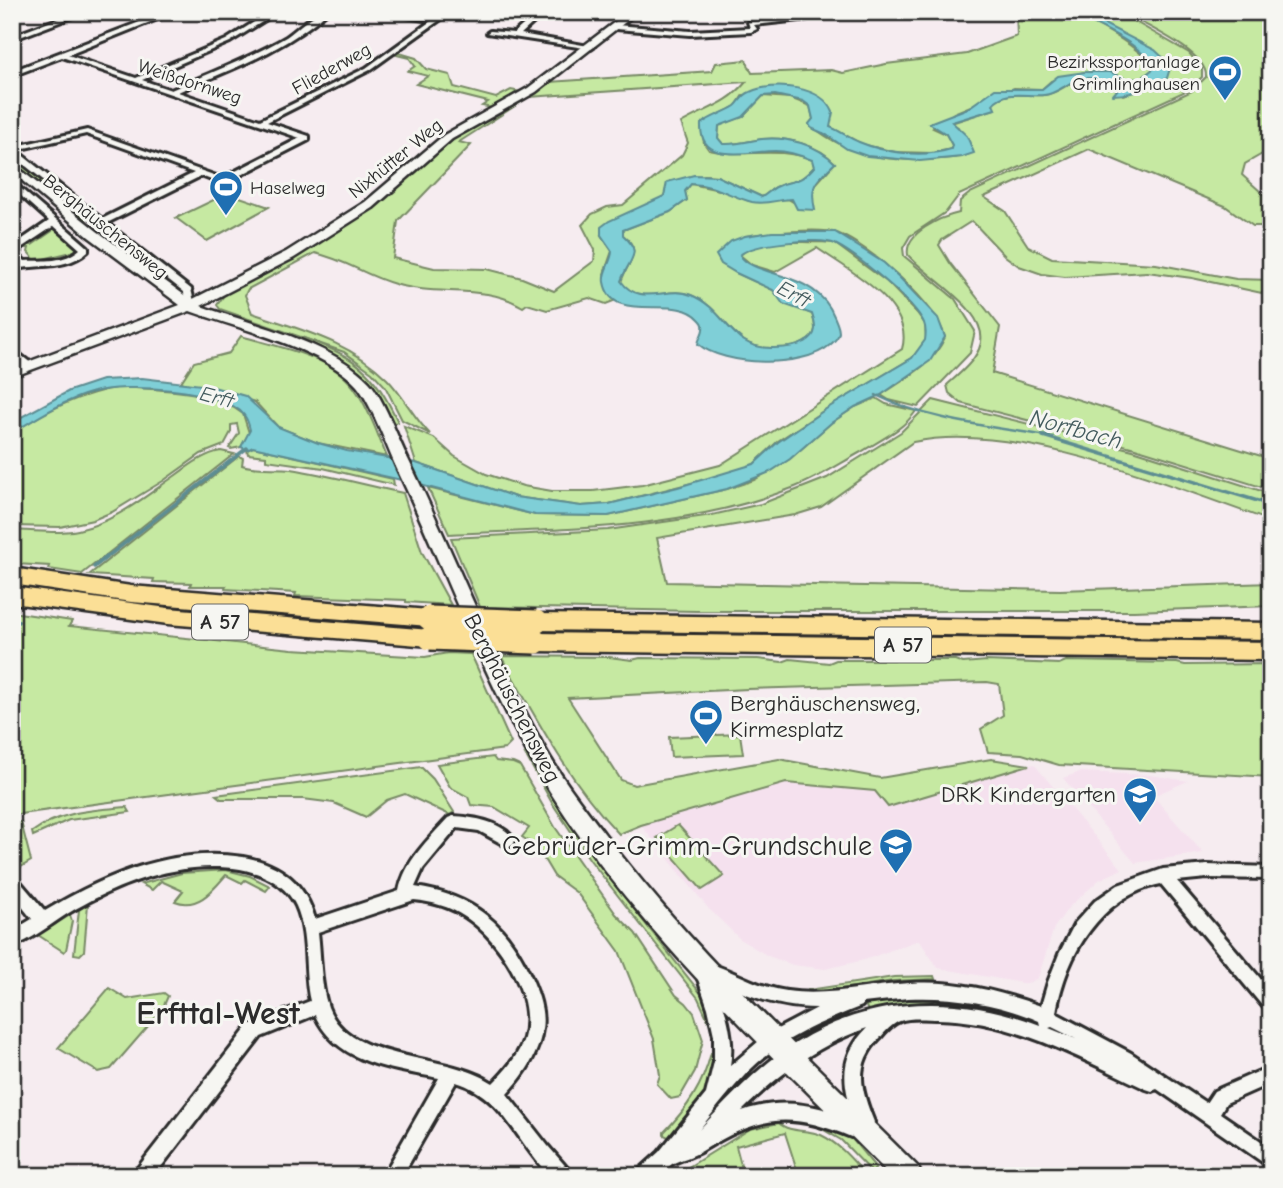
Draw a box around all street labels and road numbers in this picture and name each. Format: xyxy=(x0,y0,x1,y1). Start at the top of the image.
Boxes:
street label: Fliederweg xyxy=(288,38,375,100)
street label: Weißdornweg xyxy=(135,55,244,109)
street label: Nixhütter Weg xyxy=(344,114,447,203)
street label: Berghäuschensweg xyxy=(39,170,172,284)
road number: A 57 xyxy=(192,604,248,640)
street label: Berghäuschensweg xyxy=(458,609,567,787)
road number: A 57 xyxy=(875,628,931,662)

